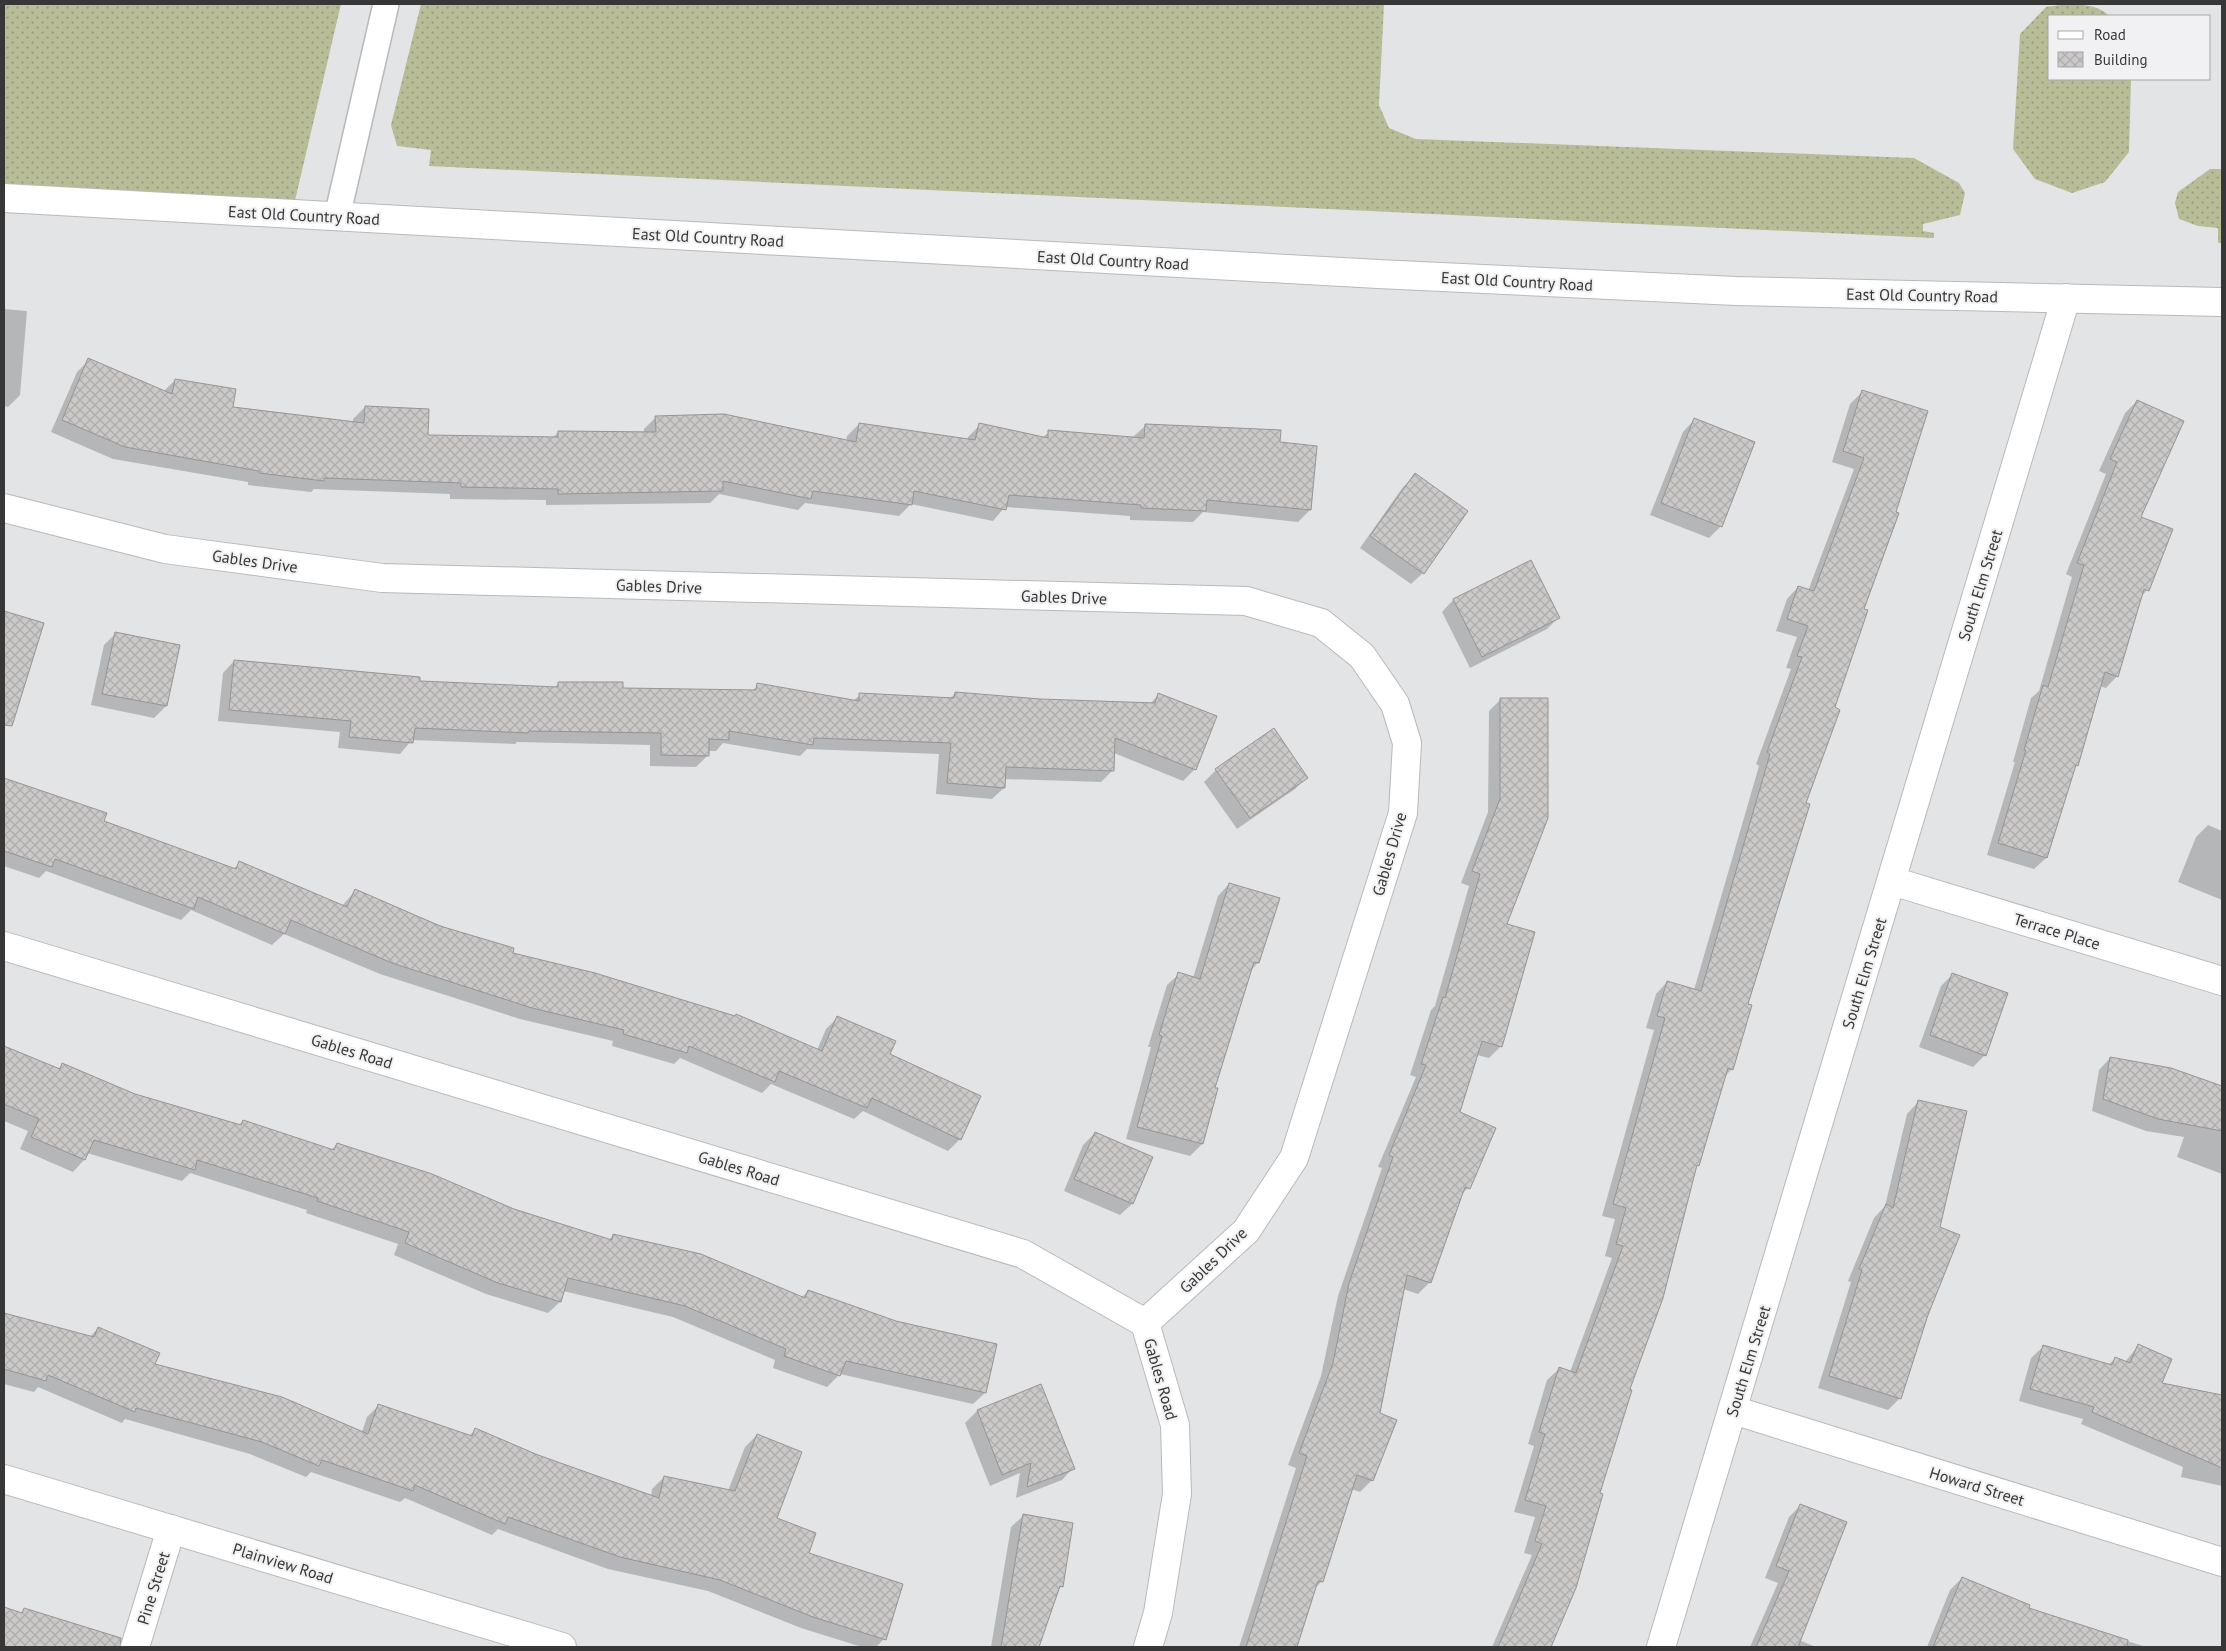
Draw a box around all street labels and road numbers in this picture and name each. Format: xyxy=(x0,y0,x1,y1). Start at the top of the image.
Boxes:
street label: East Old Country Road xyxy=(228,201,380,229)
street label: East Old Country Road xyxy=(632,223,784,251)
street label: East Old Country Road xyxy=(1037,246,1189,274)
street label: East Old Country Road xyxy=(1441,267,1593,295)
street label: East Old Country Road xyxy=(1846,284,1998,306)
street label: South Elm Street xyxy=(1954,526,2007,643)
street label: Gables Drive xyxy=(211,545,299,577)
street label: Gables Drive xyxy=(616,575,702,597)
street label: Gables Drive xyxy=(1021,586,1107,608)
street label: Gables Drive xyxy=(1368,810,1410,898)
street label: Terrace Place xyxy=(2011,908,2103,954)
street label: South Elm Street xyxy=(1838,914,1891,1031)
street label: Gables Road xyxy=(309,1029,395,1073)
street label: Gables Road xyxy=(696,1146,782,1190)
street label: Gables Drive xyxy=(1175,1223,1251,1297)
street label: South Elm Street xyxy=(1722,1302,1775,1419)
street label: Gables Road xyxy=(1140,1336,1182,1422)
street label: Howard Street xyxy=(1927,1462,2027,1510)
street label: Plainview Road xyxy=(230,1538,336,1588)
street label: Pine Street xyxy=(132,1549,174,1627)

